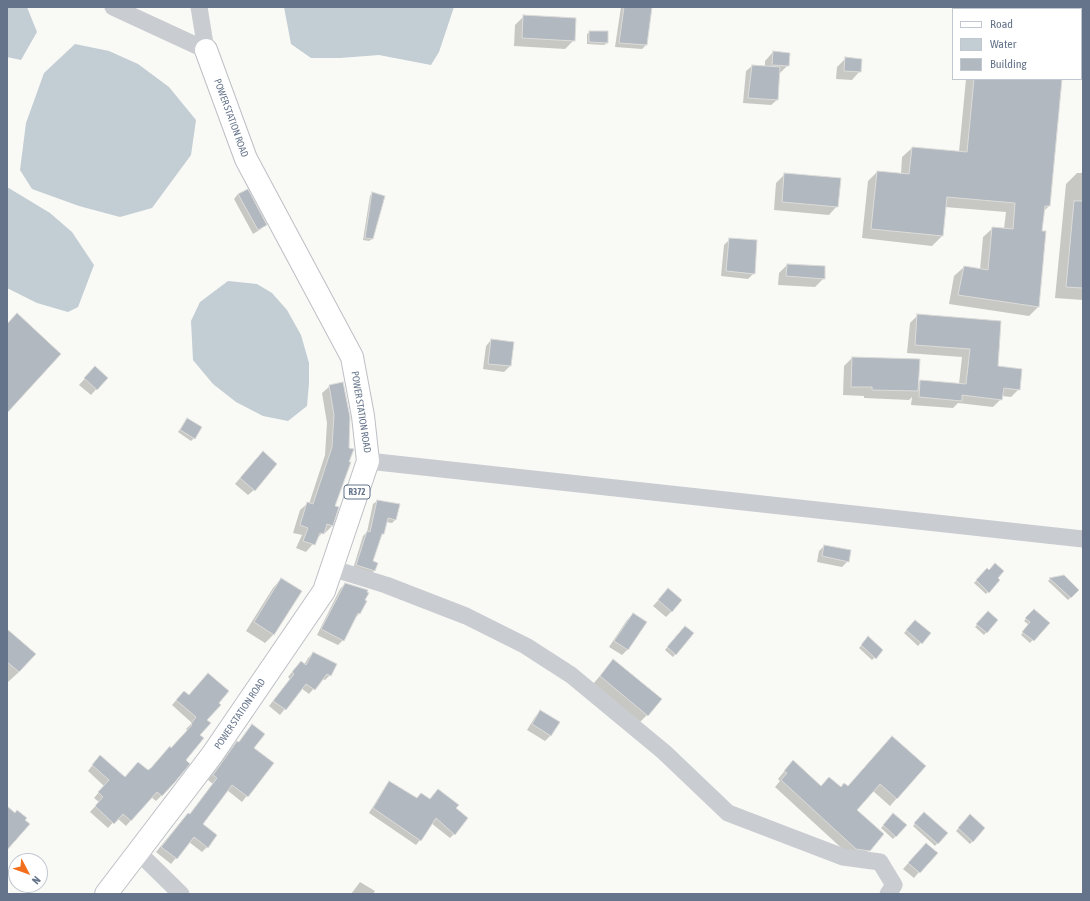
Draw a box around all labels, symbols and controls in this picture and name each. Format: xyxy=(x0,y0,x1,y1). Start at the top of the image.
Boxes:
legend xyxy=(952,8,1082,80)
text: Road xyxy=(990,17,1013,31)
text: Water xyxy=(990,37,1016,51)
text: Building xyxy=(990,57,1027,71)
street label: POWER STATION ROAD xyxy=(211,77,251,159)
street label: POWER STATION ROAD xyxy=(349,370,373,454)
road number: R372 xyxy=(344,485,370,499)
street label: POWER STATION ROAD xyxy=(212,676,268,752)
north arrow xyxy=(8,853,48,893)
text: N xyxy=(30,874,43,887)

